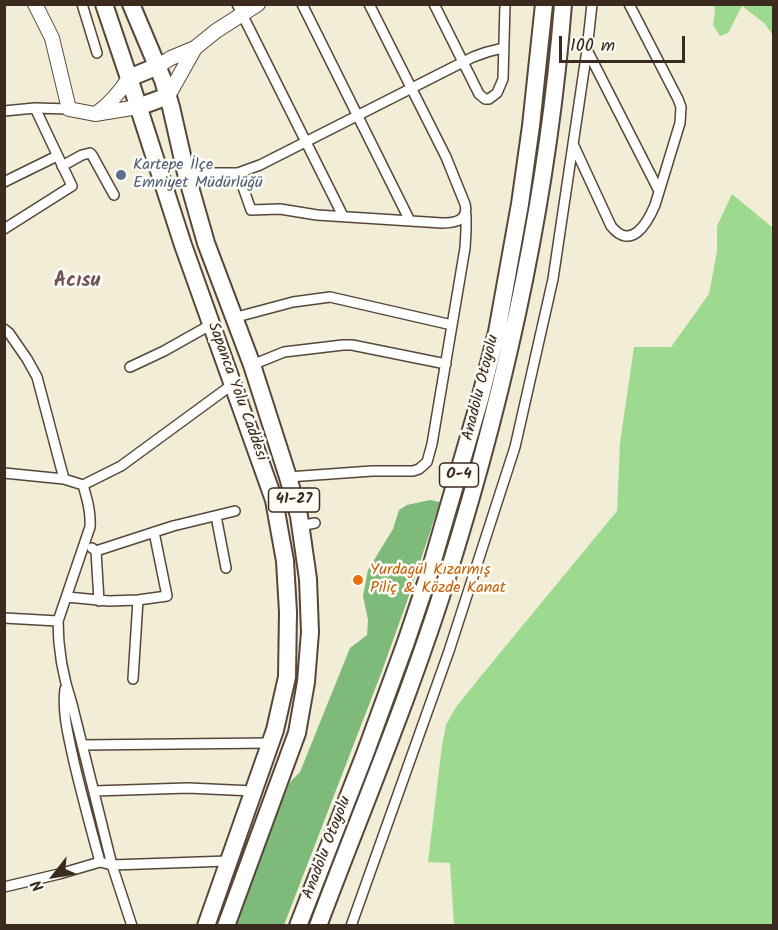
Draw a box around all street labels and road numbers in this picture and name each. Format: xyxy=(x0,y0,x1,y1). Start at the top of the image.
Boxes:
street label: Sapanca Yolu Caddesi xyxy=(202,320,270,464)
street label: Anadolu Otoyolu xyxy=(460,333,504,443)
road number: O-4 xyxy=(440,463,478,487)
road number: 41-27 xyxy=(268,488,320,512)
street label: Anadolu Otoyolu xyxy=(300,794,356,902)

